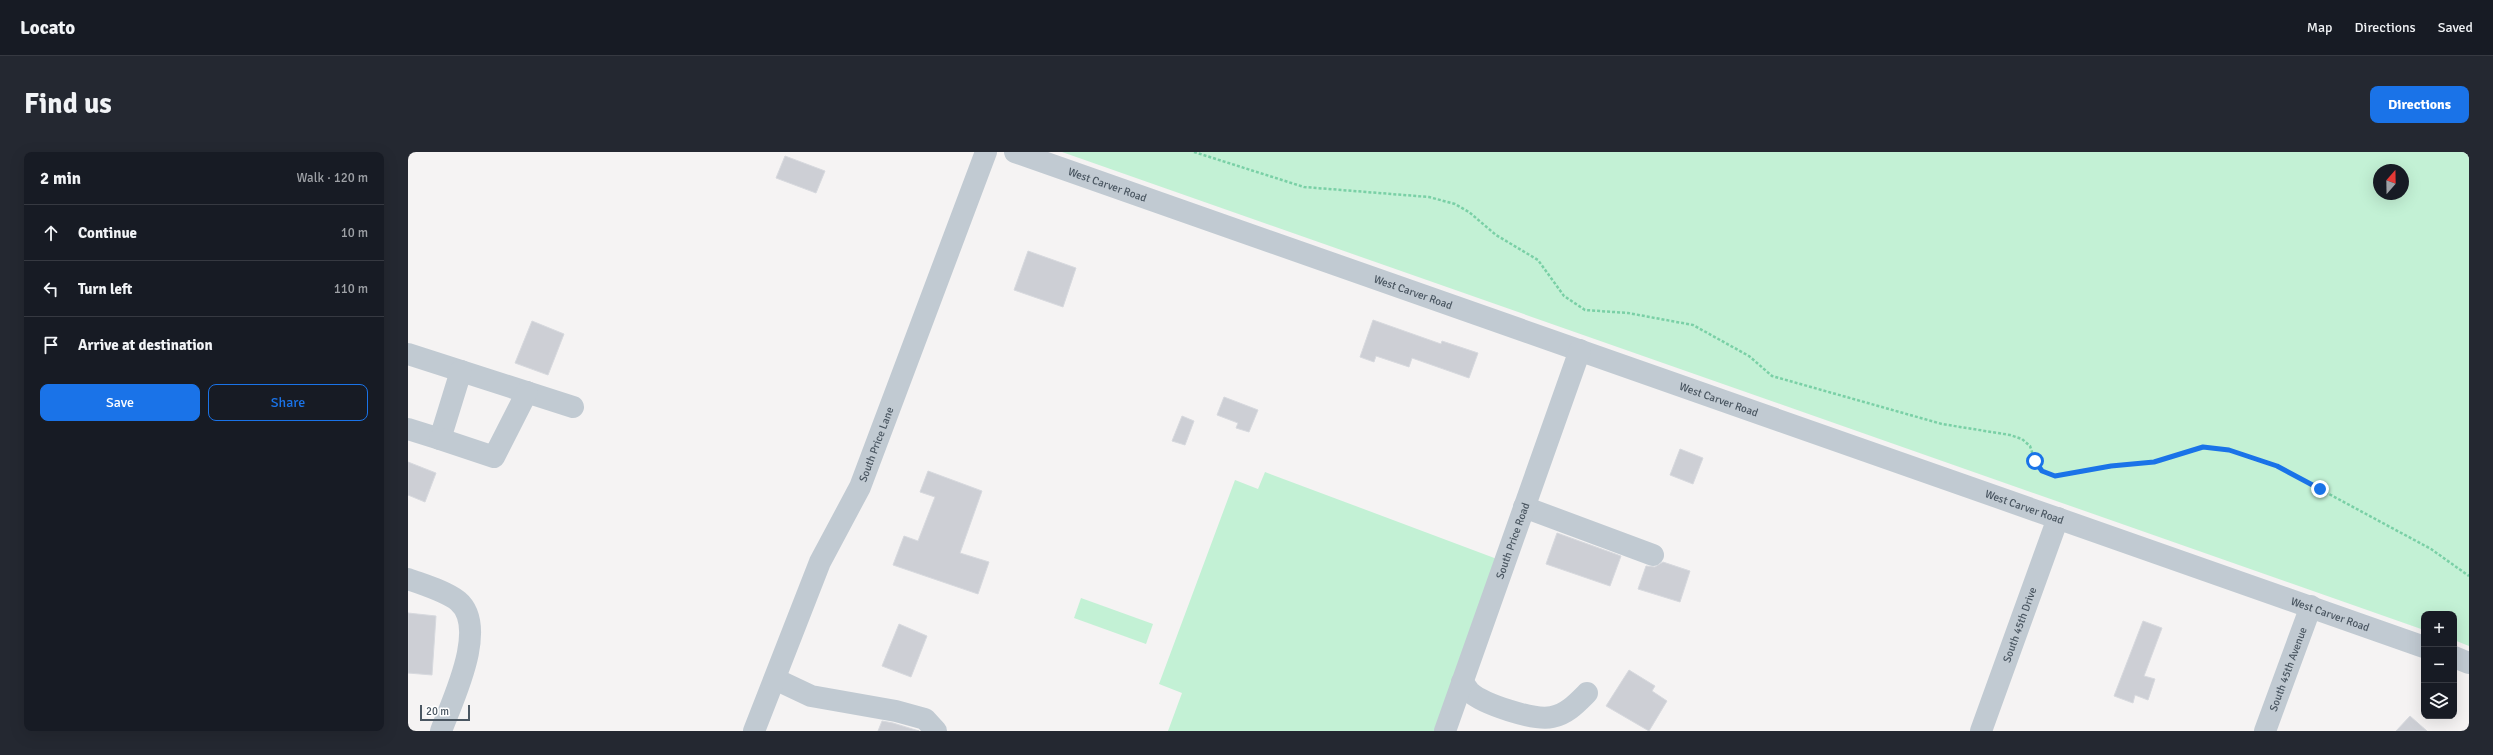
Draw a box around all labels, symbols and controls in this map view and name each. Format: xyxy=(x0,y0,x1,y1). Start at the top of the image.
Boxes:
text: Locato xyxy=(20,16,75,40)
text: Map xyxy=(2307,19,2333,36)
text: Directions xyxy=(2355,19,2416,36)
text: Saved xyxy=(2438,19,2473,36)
button: Directions xyxy=(2370,86,2469,123)
text: Find us xyxy=(24,87,112,121)
north arrow xyxy=(2373,164,2409,200)
street label: West Carver Road xyxy=(1066,165,1149,205)
text: 2 min xyxy=(40,168,81,189)
text: Walk · 120 m xyxy=(297,170,368,186)
icon: ahead xyxy=(40,222,62,244)
text: Continue xyxy=(78,224,137,242)
text: 10 m xyxy=(341,225,368,241)
street label: West Carver Road xyxy=(1372,273,1454,312)
icon: left xyxy=(40,278,62,300)
text: Turn left xyxy=(78,280,132,298)
text: 110 m xyxy=(334,281,368,297)
icon: arrive xyxy=(40,334,62,356)
text: Arrive at destination xyxy=(78,336,213,354)
street label: West Carver Road xyxy=(1678,380,1760,420)
button: Save xyxy=(40,384,200,421)
button: Share xyxy=(208,384,368,421)
street label: South Price Lane xyxy=(856,405,897,484)
route start xyxy=(2026,452,2044,470)
route end xyxy=(2311,480,2329,498)
street label: West Carver Road xyxy=(1983,487,2066,527)
street label: South Price Road xyxy=(1493,501,1532,581)
street label: South 45th Drive xyxy=(2000,586,2039,664)
street label: West Carver Road xyxy=(2289,595,2371,634)
map controls xyxy=(2421,611,2457,719)
button: + xyxy=(2421,611,2457,647)
street label: South 45th Avenue xyxy=(2267,625,2310,713)
button: − xyxy=(2421,647,2457,683)
button: layers xyxy=(2421,683,2457,719)
scale bar xyxy=(420,703,470,722)
text: 20 m xyxy=(426,705,449,718)

